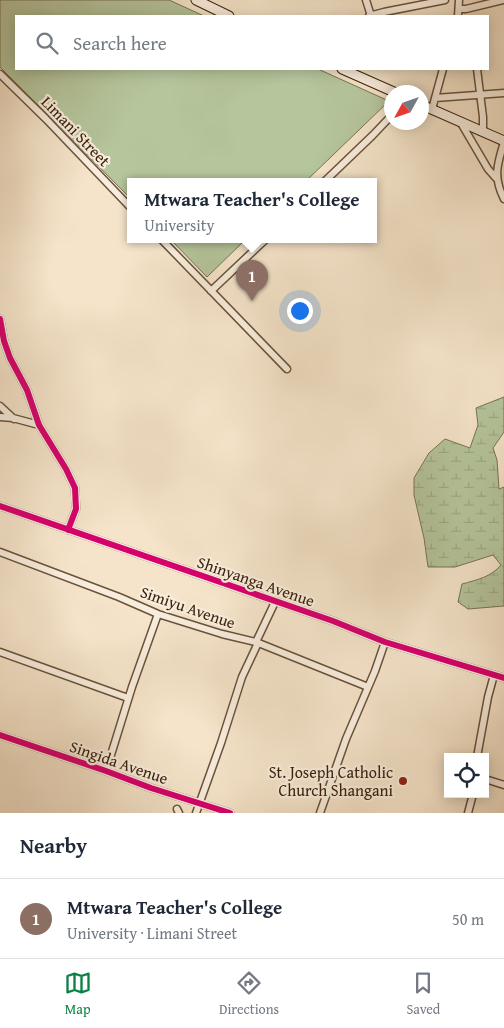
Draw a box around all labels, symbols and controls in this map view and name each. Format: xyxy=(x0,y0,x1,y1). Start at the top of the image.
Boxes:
search box xyxy=(15,15,489,70)
icon: search xyxy=(33,29,61,57)
text: Search here xyxy=(73,29,167,57)
north arrow xyxy=(384,85,429,130)
street label: Limani Street xyxy=(36,90,116,172)
popup xyxy=(127,178,377,243)
text: Mtwara Teacher's College xyxy=(144,185,360,213)
text: University xyxy=(144,213,214,237)
pin: 1 xyxy=(236,260,268,301)
your location xyxy=(287,298,313,324)
street label: Shinyanga Avenue xyxy=(194,550,318,612)
street label: Simiyu Avenue xyxy=(137,580,239,634)
street label: Singida Avenue xyxy=(67,734,171,790)
map controls xyxy=(444,753,489,798)
button: locate xyxy=(444,753,489,798)
place label: St. Joseph Catholic Church Shangani xyxy=(269,760,394,802)
marker: St. Joseph Catholic Church Shangani xyxy=(397,775,409,787)
text: Nearby xyxy=(20,830,87,861)
text: Mtwara Teacher's College xyxy=(67,893,282,921)
text: 1 xyxy=(32,907,40,931)
text: 50 m xyxy=(452,907,484,931)
text: University · Limani Street xyxy=(67,921,237,945)
tab: Map xyxy=(64,969,92,1019)
tab: Directions xyxy=(219,969,279,1019)
tab: Saved xyxy=(406,969,440,1019)

